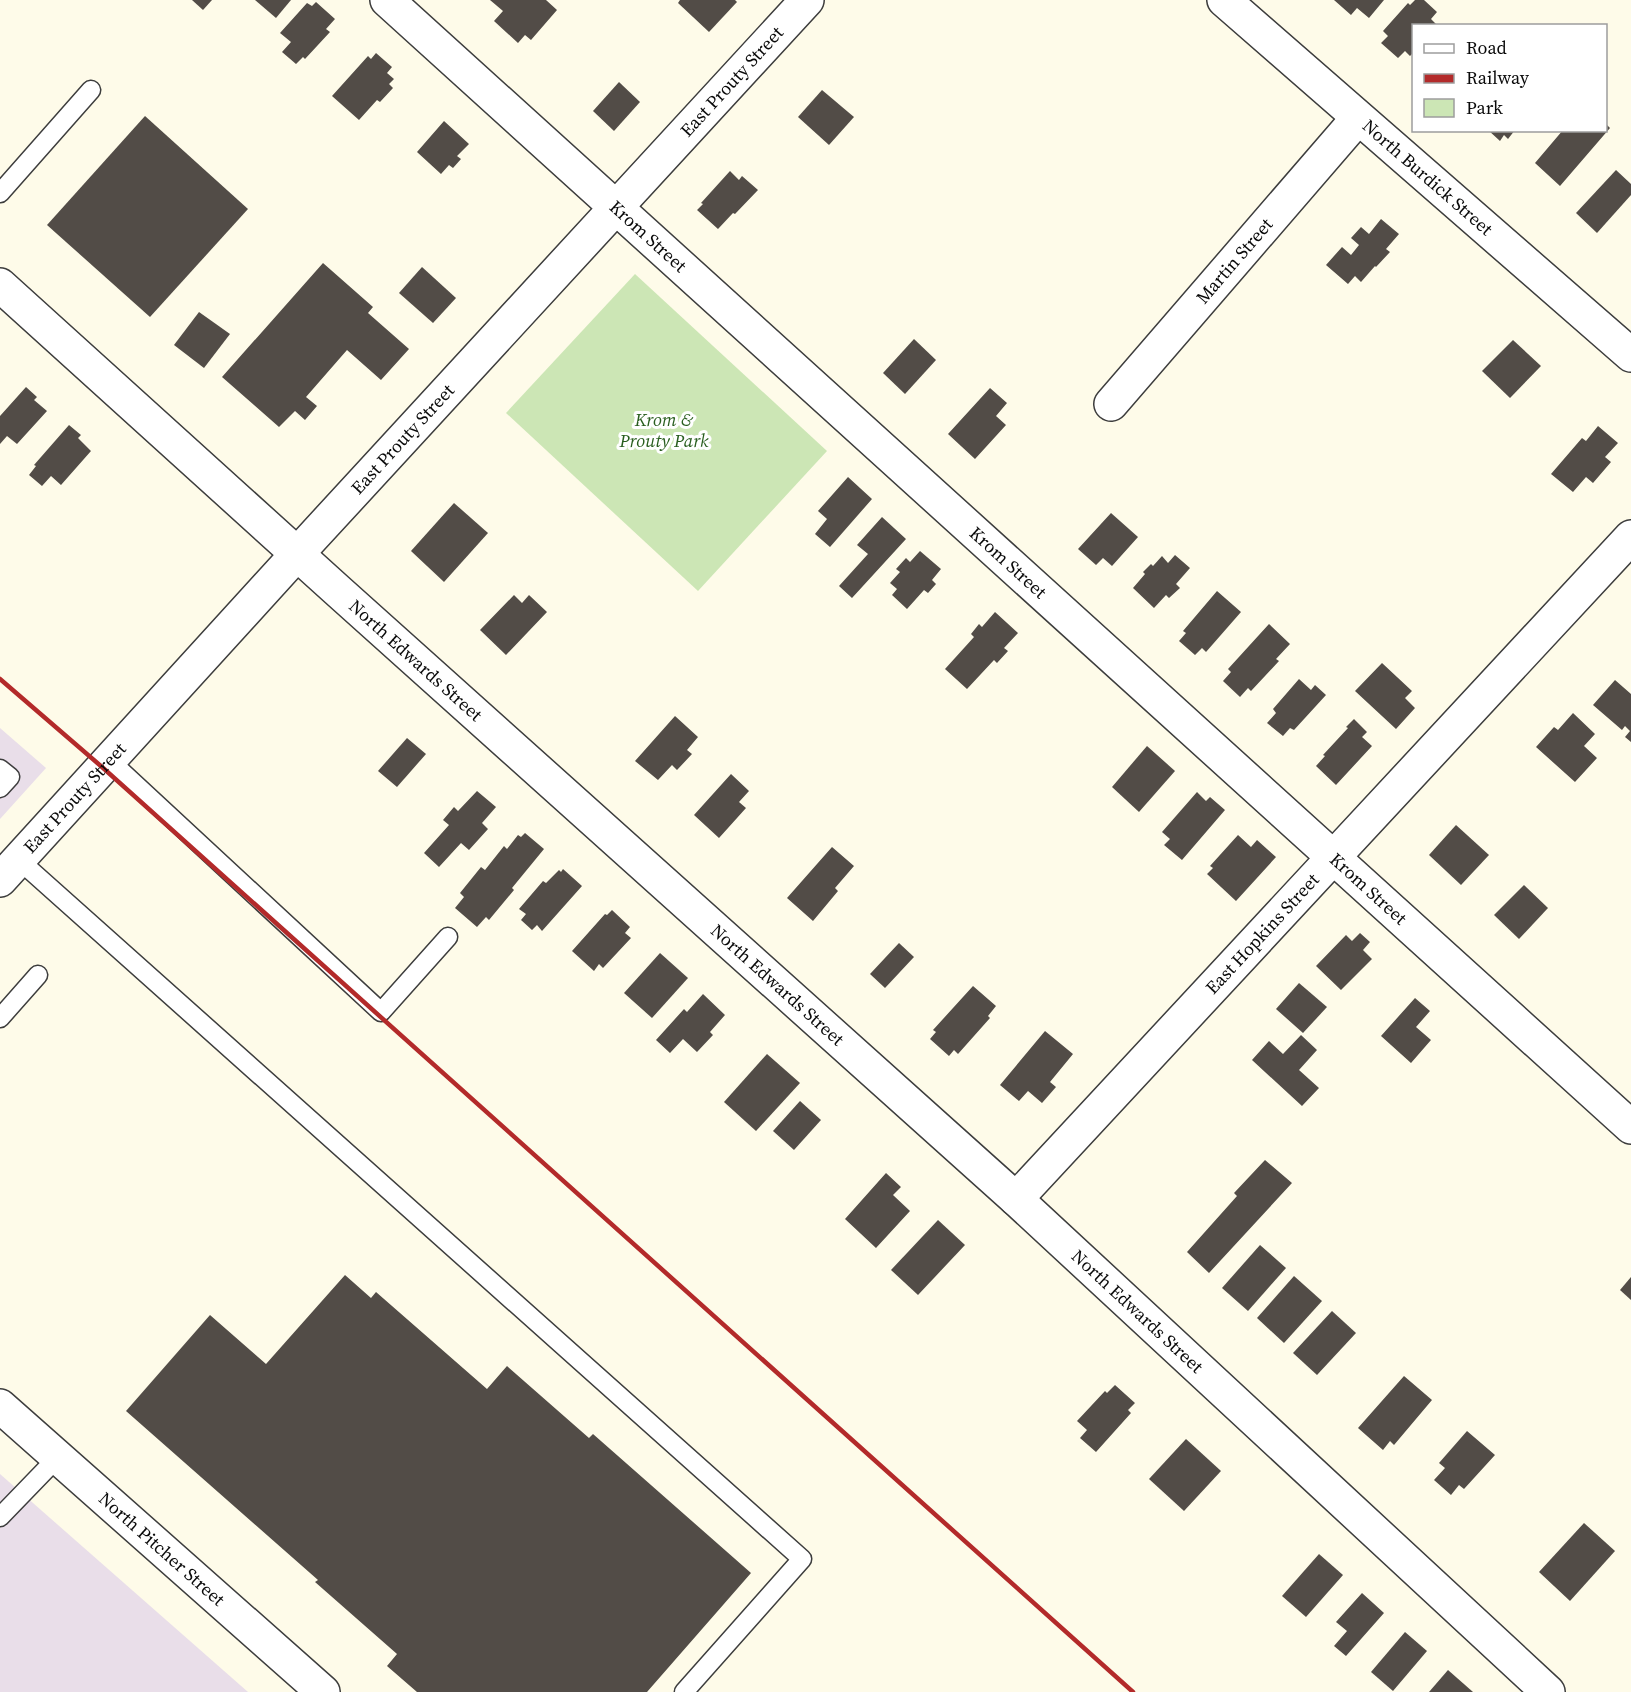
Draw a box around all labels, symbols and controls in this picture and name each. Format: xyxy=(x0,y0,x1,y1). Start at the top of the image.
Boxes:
street label: East Prouty Street xyxy=(674,21,789,142)
legend xyxy=(1412,24,1607,132)
text: Road xyxy=(1466,35,1507,60)
text: Railway xyxy=(1466,65,1530,90)
text: Park xyxy=(1466,95,1503,120)
street label: North Burdick Street xyxy=(1357,113,1498,241)
street label: Krom Street xyxy=(604,194,692,278)
street label: Martin Street xyxy=(1190,212,1278,309)
street label: East Prouty Street xyxy=(345,378,460,500)
park label: Krom & Prouty Park xyxy=(618,407,709,453)
street label: Krom Street xyxy=(964,521,1053,604)
street label: North Edwards Street xyxy=(344,594,488,727)
street label: East Prouty Street xyxy=(17,737,131,858)
street label: Krom Street xyxy=(1324,847,1413,930)
street label: East Hopkins Street xyxy=(1200,868,1325,999)
street label: North Edwards Street xyxy=(705,918,850,1051)
street label: North Edwards Street xyxy=(1066,1244,1209,1379)
street label: North Pitcher Street xyxy=(94,1486,231,1612)

